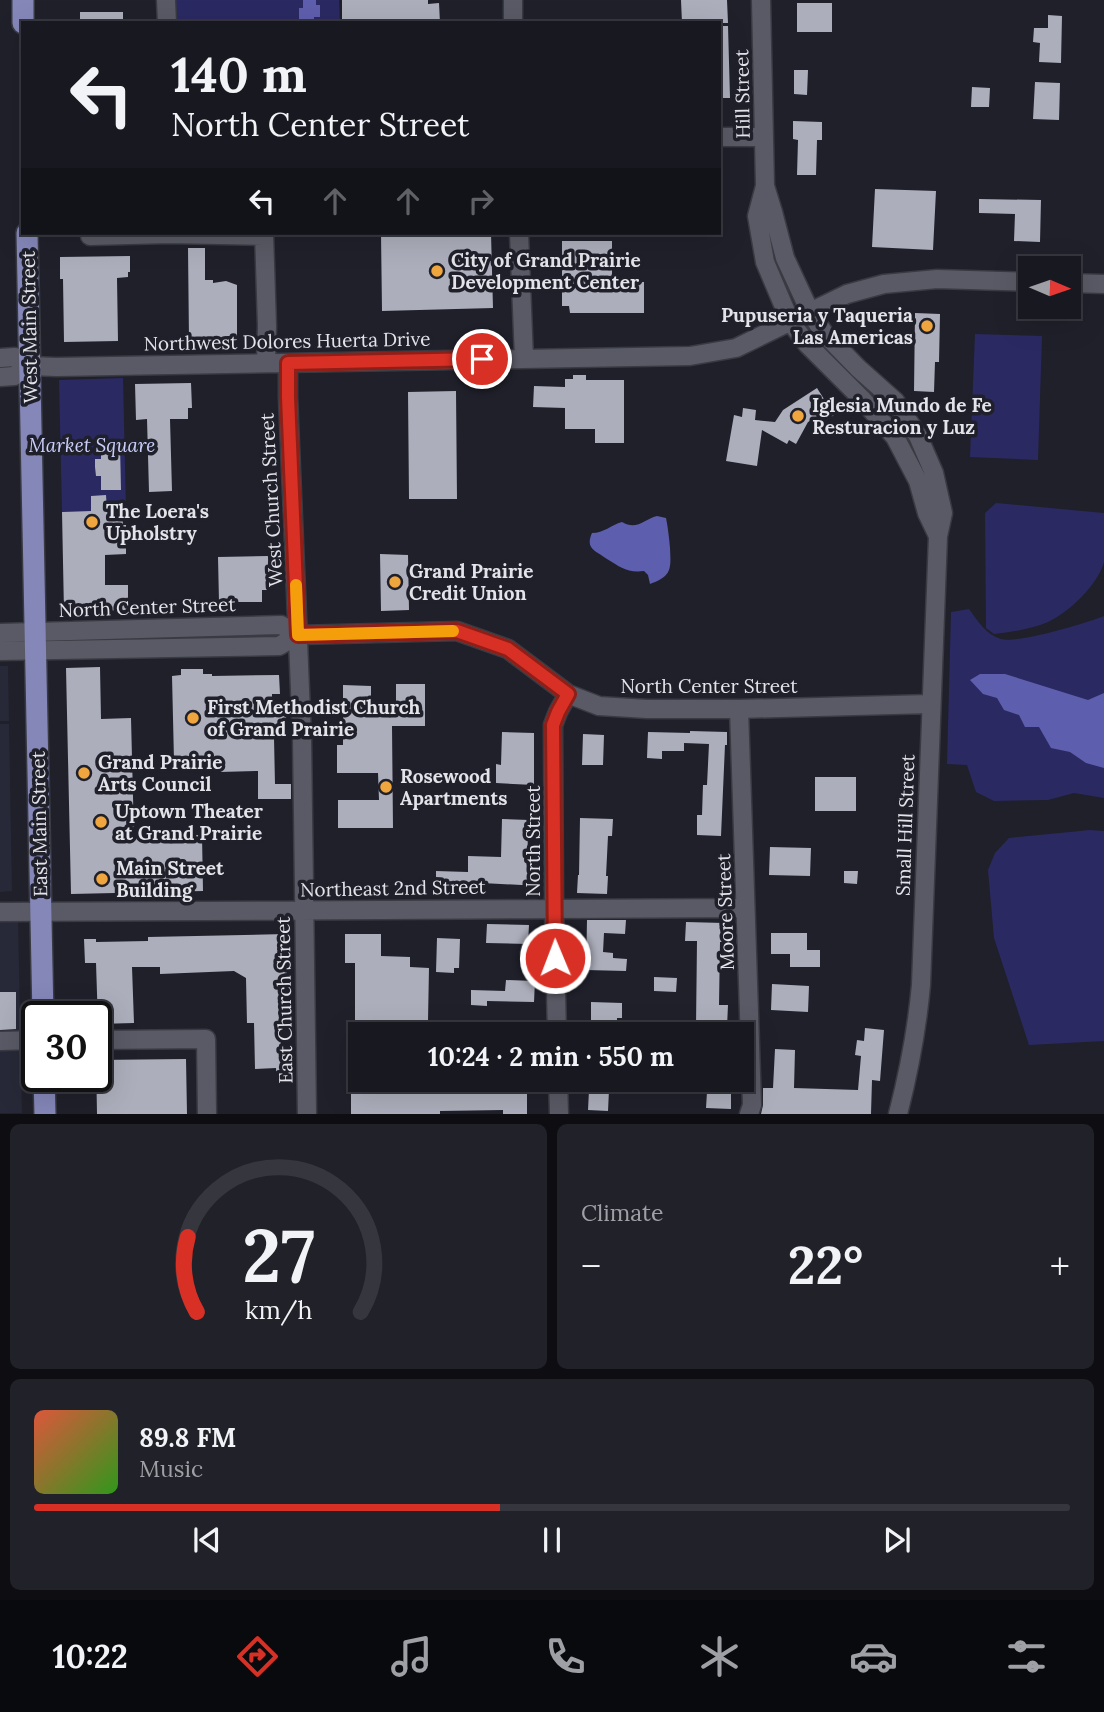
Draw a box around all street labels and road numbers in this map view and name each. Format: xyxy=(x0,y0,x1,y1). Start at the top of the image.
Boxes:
street label: Hill Street xyxy=(729,49,755,139)
street label: West Main Street xyxy=(16,250,42,403)
street label: Northwest Dolores Huerta Drive xyxy=(143,326,431,356)
street label: West Church Street xyxy=(254,412,288,588)
street label: North Center Street xyxy=(58,592,237,622)
street label: North Center Street xyxy=(620,674,798,698)
street label: East Main Street xyxy=(26,750,52,897)
street label: Small Hill Street xyxy=(891,753,919,896)
street label: North Street xyxy=(521,785,545,897)
street label: Moore Street xyxy=(711,853,739,971)
street label: Northeast 2nd Street xyxy=(300,874,487,902)
street label: East Church Street xyxy=(271,916,297,1084)

